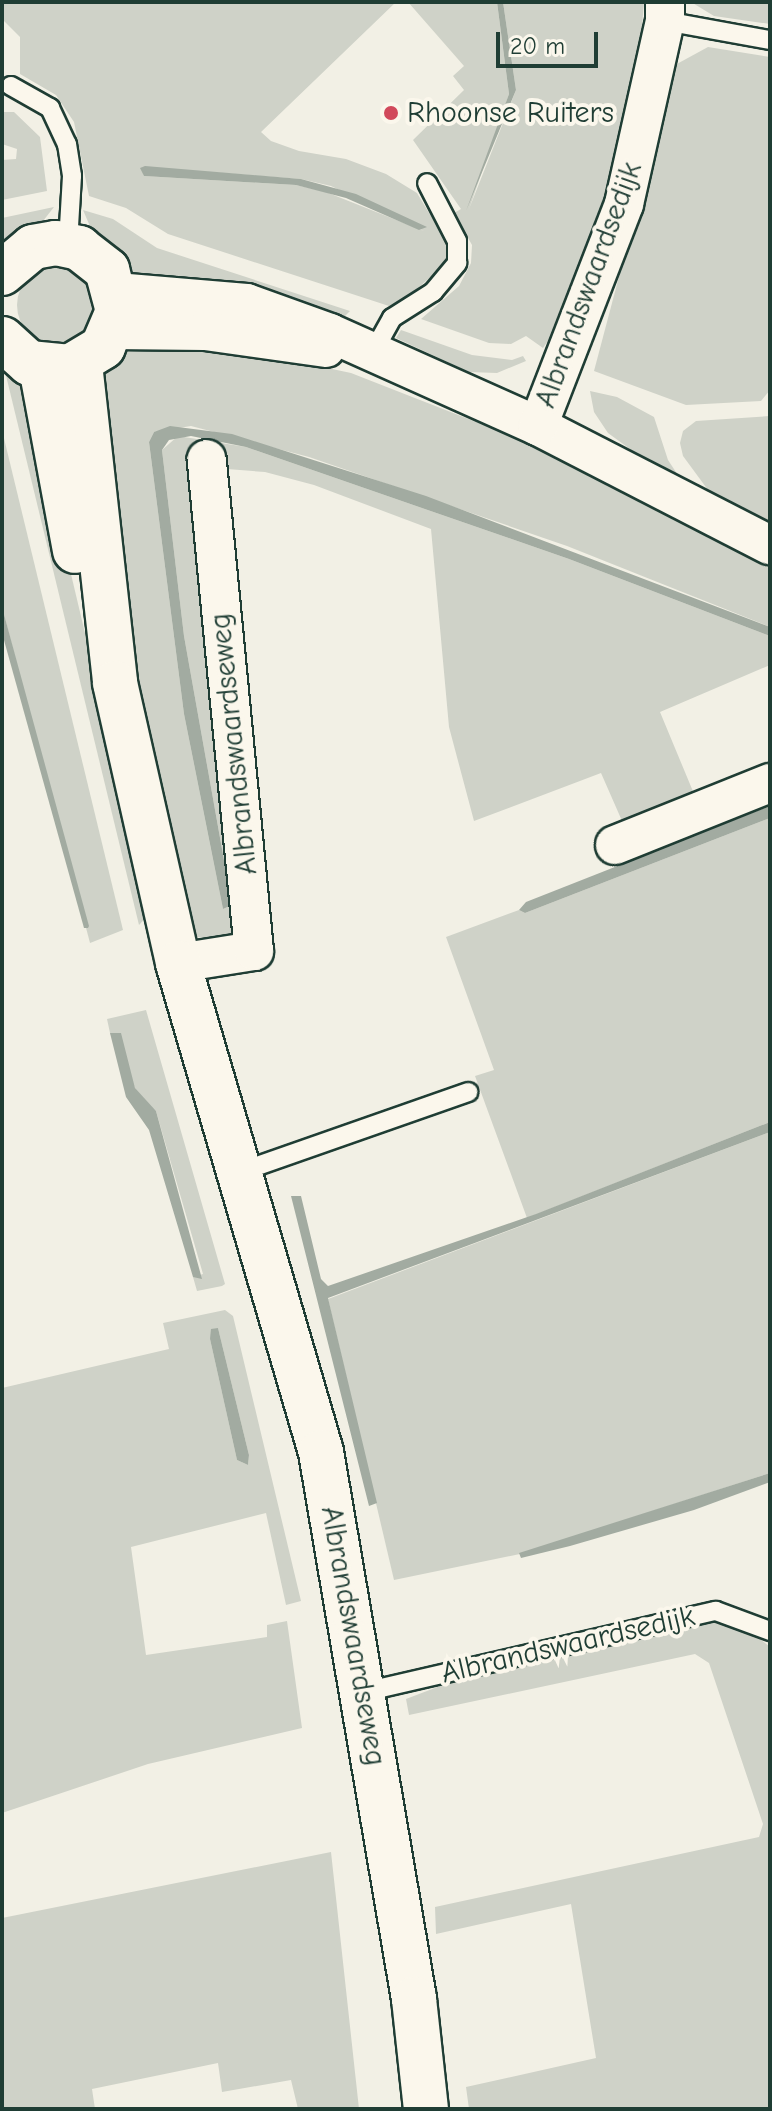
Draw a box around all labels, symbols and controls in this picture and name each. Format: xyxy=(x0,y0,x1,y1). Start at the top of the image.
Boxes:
scale bar xyxy=(500,16,602,66)
text: 20 m xyxy=(510,32,565,60)
place label: Rhoonse Ruiters xyxy=(407,95,614,131)
marker: Rhoonse Ruiters xyxy=(382,104,400,122)
street label: Albrandswaardsedijk xyxy=(528,157,650,413)
street label: Albrandswaardseweg xyxy=(202,611,266,877)
street label: Albrandswaardseweg xyxy=(312,1503,394,1769)
street label: Albrandswaardsedijk xyxy=(438,1598,698,1692)

